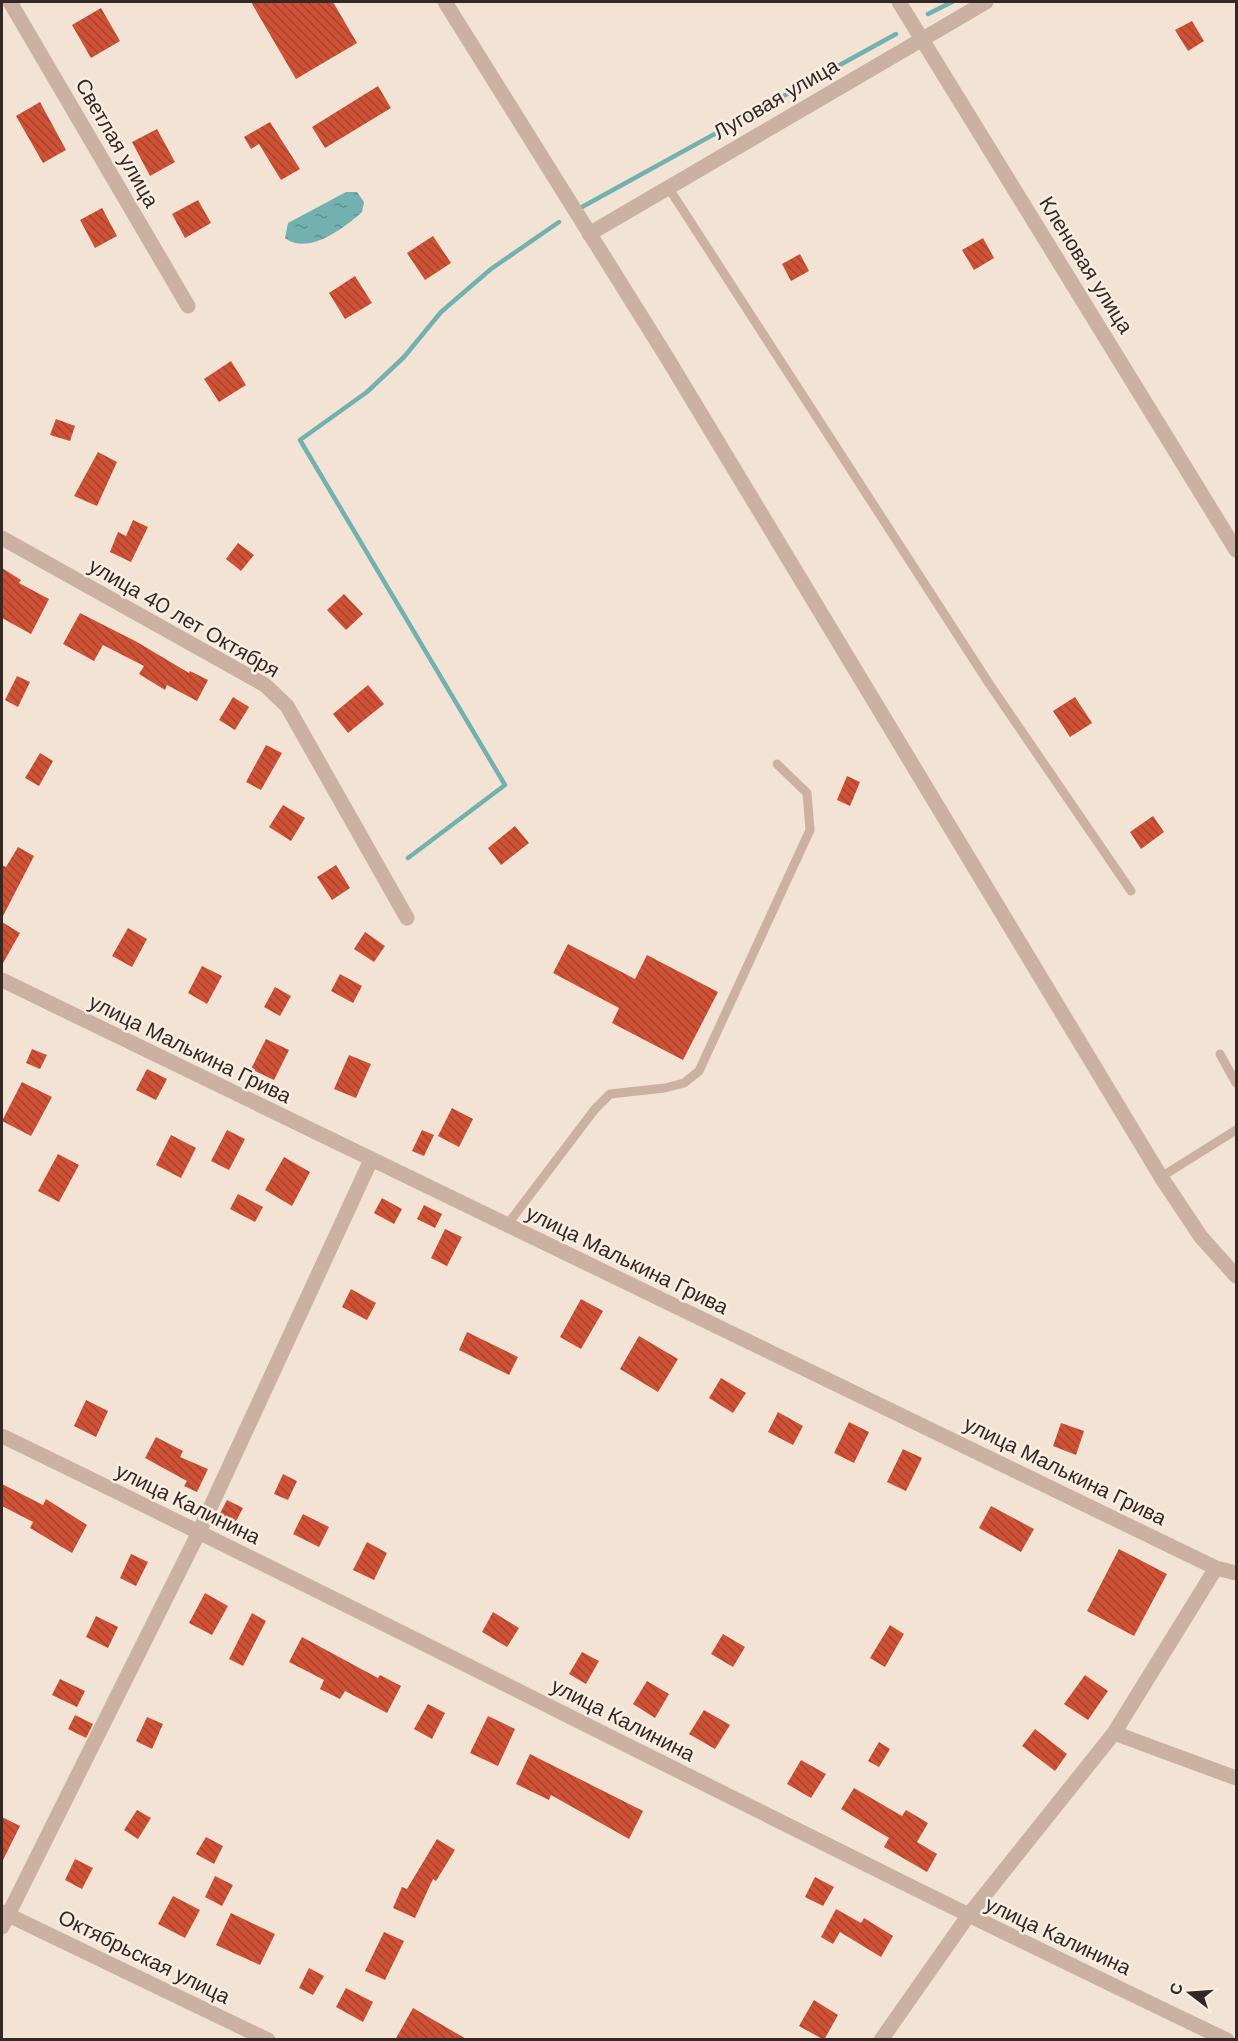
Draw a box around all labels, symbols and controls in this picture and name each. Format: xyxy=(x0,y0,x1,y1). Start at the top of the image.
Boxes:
street label: Луговая улица xyxy=(708,52,844,146)
street label: Светлая улица xyxy=(69,73,165,213)
street label: Кленовая улица xyxy=(1033,191,1140,339)
street label: улица 40 лет Октября xyxy=(83,552,285,684)
street label: улица Малькина Грива xyxy=(84,988,296,1110)
street label: улица Малькина Грива xyxy=(521,1199,733,1321)
street label: улица Малькина Грива xyxy=(959,1410,1171,1532)
street label: улица Калинина xyxy=(111,1457,265,1551)
street label: улица Калинина xyxy=(546,1672,700,1768)
street label: улица Калинина xyxy=(981,1890,1136,1982)
street label: Октябрьская улица xyxy=(53,1903,235,2011)
north arrow xyxy=(1160,1963,1220,2023)
text: С xyxy=(1164,1980,1188,1997)

